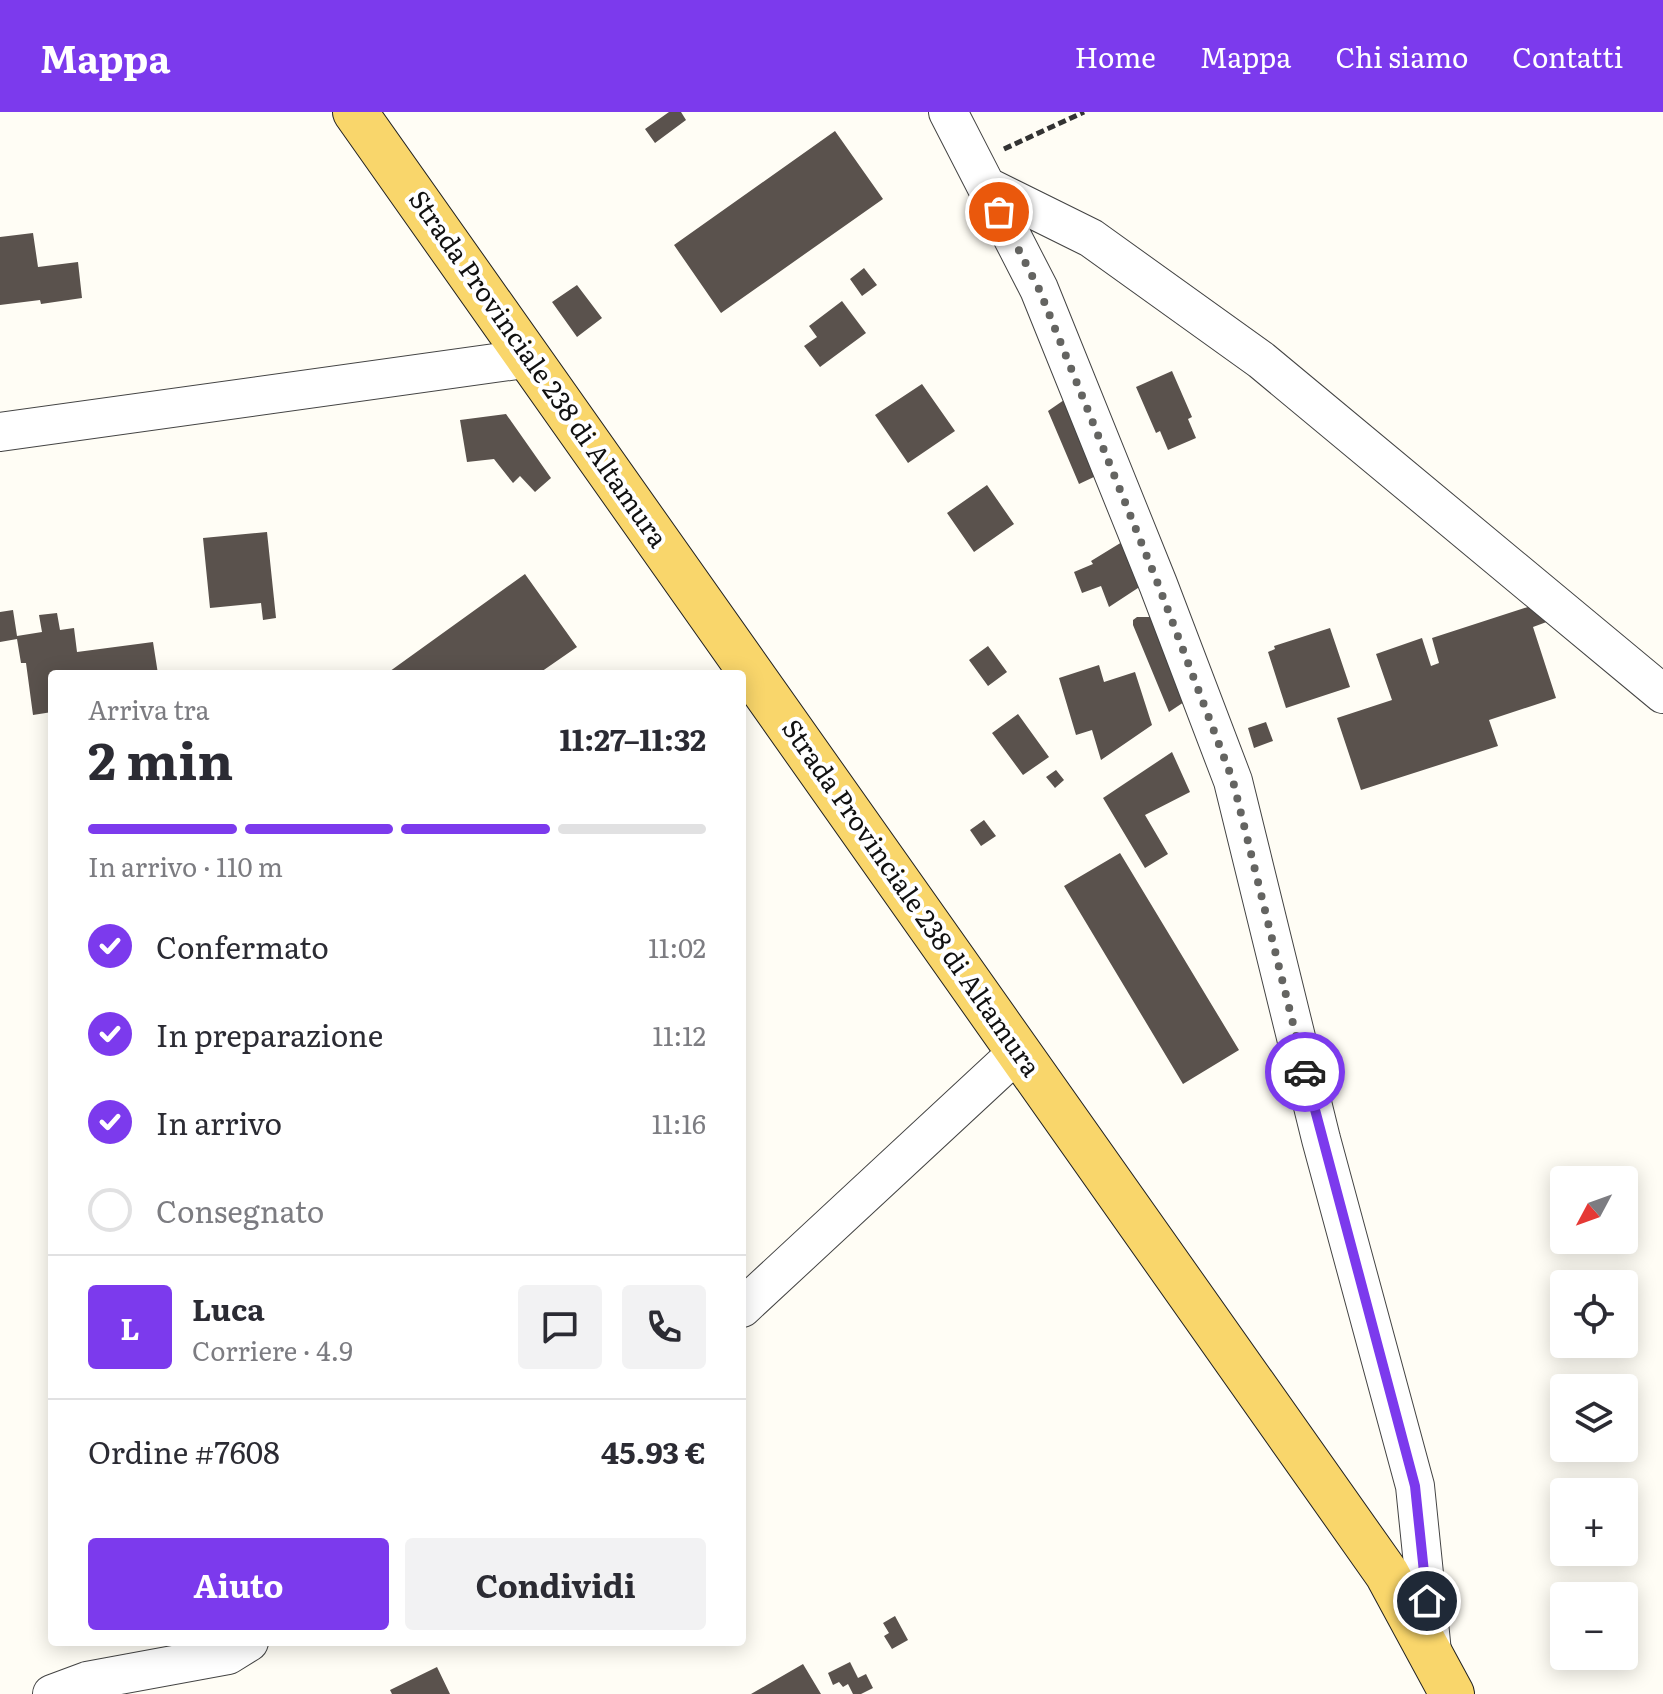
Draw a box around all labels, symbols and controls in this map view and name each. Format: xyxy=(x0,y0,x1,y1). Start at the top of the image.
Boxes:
text: Mappa xyxy=(40,28,170,85)
text: Home xyxy=(1075,35,1156,77)
text: Mappa xyxy=(1200,35,1291,77)
text: Chi siamo xyxy=(1335,35,1468,77)
text: Contatti xyxy=(1512,35,1623,77)
pin xyxy=(965,178,1033,246)
street label: Strada Provinciale 238 di Altamura xyxy=(401,181,679,554)
icon: bag xyxy=(977,190,1021,234)
text: Arriva tra xyxy=(88,689,210,728)
street label: Strada Provinciale 238 di Altamura xyxy=(774,710,1052,1083)
text: 11:27–11:32 xyxy=(559,716,706,760)
text: 2 min xyxy=(88,719,233,796)
text: In arrivo · 110 m xyxy=(88,846,283,885)
icon: check xyxy=(88,924,132,968)
text: Confermato xyxy=(156,924,329,968)
text: 11:02 xyxy=(648,927,706,966)
icon: check xyxy=(88,1012,132,1056)
text: In preparazione xyxy=(156,1012,383,1056)
text: 11:12 xyxy=(652,1015,706,1054)
courier xyxy=(1265,1032,1345,1112)
icon: car xyxy=(1283,1050,1327,1094)
icon: check xyxy=(88,1100,132,1144)
text: In arrivo xyxy=(156,1100,282,1144)
text: 11:16 xyxy=(652,1103,706,1142)
north arrow xyxy=(1550,1166,1638,1254)
map controls xyxy=(1550,1166,1638,1670)
text: Consegnato xyxy=(156,1188,324,1232)
button: locate xyxy=(1550,1270,1638,1358)
button: chat xyxy=(518,1285,602,1369)
button: phone xyxy=(622,1285,706,1369)
text: Luca xyxy=(192,1286,265,1330)
text: L xyxy=(120,1305,140,1349)
text: Corriere · 4.9 xyxy=(192,1330,353,1369)
button: layers xyxy=(1550,1374,1638,1462)
text: Ordine #7608 xyxy=(88,1429,280,1473)
text: 45.93 € xyxy=(601,1429,706,1473)
button: + xyxy=(1550,1478,1638,1566)
button: Aiuto xyxy=(88,1538,389,1630)
button: Condividi xyxy=(405,1538,706,1630)
pin xyxy=(1393,1567,1461,1635)
icon: home xyxy=(1405,1579,1449,1623)
button: − xyxy=(1550,1582,1638,1670)

